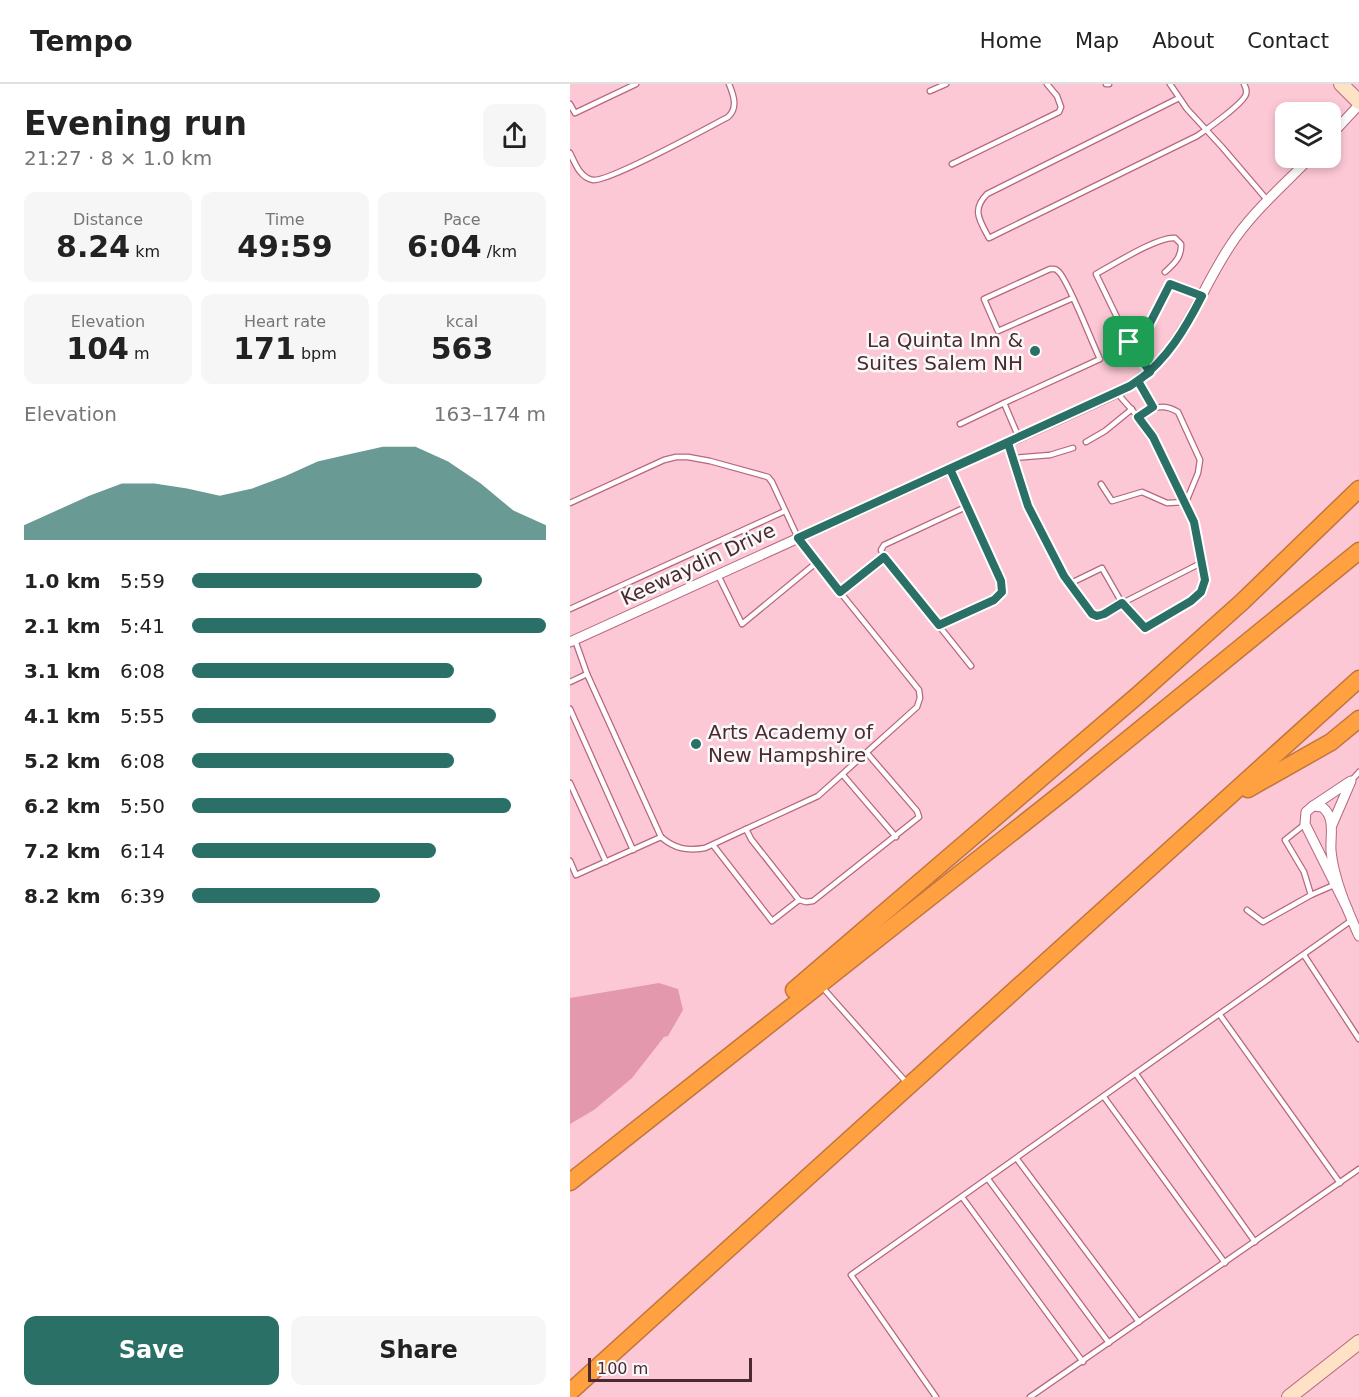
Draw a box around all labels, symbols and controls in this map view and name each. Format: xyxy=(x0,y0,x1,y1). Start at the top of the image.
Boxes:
text: Tempo xyxy=(30,25,133,58)
text: Home xyxy=(980,29,1042,53)
text: Map xyxy=(1075,29,1119,53)
text: About xyxy=(1152,29,1214,53)
text: Contact xyxy=(1247,29,1329,53)
map controls xyxy=(1275,102,1341,168)
button: layers xyxy=(1275,102,1341,168)
text: Evening run xyxy=(24,104,247,143)
button: share xyxy=(483,104,546,167)
text: 21:27 · 8 × 1.0 km xyxy=(24,146,212,170)
text: Distance xyxy=(73,210,143,229)
text: Time xyxy=(265,210,305,229)
text: Pace xyxy=(443,210,481,229)
text: 8.24 xyxy=(56,229,130,264)
text: 49:59 xyxy=(237,229,333,264)
text: 6:04 xyxy=(407,229,482,264)
text: km xyxy=(130,242,160,261)
text: /km xyxy=(482,242,517,261)
text: Elevation xyxy=(71,312,145,331)
text: Heart rate xyxy=(244,312,326,331)
text: kcal xyxy=(446,312,478,331)
pin xyxy=(1103,316,1154,367)
icon: arrive xyxy=(1112,325,1145,358)
place label: La Quinta Inn & Suites Salem NH xyxy=(856,328,1023,375)
text: 104 xyxy=(66,331,129,366)
text: 171 xyxy=(233,331,296,366)
text: 563 xyxy=(431,331,493,366)
text: m xyxy=(129,344,150,363)
text: bpm xyxy=(296,344,337,363)
marker: La Quinta Inn & Suites Salem NH xyxy=(1028,344,1042,358)
text: Elevation xyxy=(24,402,117,426)
text: 163–174 m xyxy=(434,402,546,426)
street label: Keewaydin Drive xyxy=(617,518,779,610)
text: 1.0 km xyxy=(24,569,101,593)
text: 5:59 xyxy=(120,569,165,593)
text: 2.1 km xyxy=(24,614,101,638)
text: 5:41 xyxy=(120,614,165,638)
text: 3.1 km xyxy=(24,659,101,683)
text: 6:08 xyxy=(120,659,165,683)
text: 4.1 km xyxy=(24,704,101,728)
text: 5:55 xyxy=(120,704,165,728)
place label: Arts Academy of New Hampshire xyxy=(708,720,874,767)
marker: Arts Academy of New Hampshire xyxy=(689,737,703,751)
text: 5.2 km xyxy=(24,749,101,773)
text: 6:08 xyxy=(120,749,165,773)
text: 6.2 km xyxy=(24,794,101,818)
text: 5:50 xyxy=(120,794,165,818)
text: 7.2 km xyxy=(24,839,101,863)
text: 6:14 xyxy=(120,839,165,863)
text: 8.2 km xyxy=(24,884,101,908)
text: 6:39 xyxy=(120,884,165,908)
button: Save xyxy=(24,1316,279,1385)
button: Share xyxy=(291,1316,546,1385)
scale bar xyxy=(588,1355,752,1382)
text: 100 m xyxy=(597,1359,648,1378)

